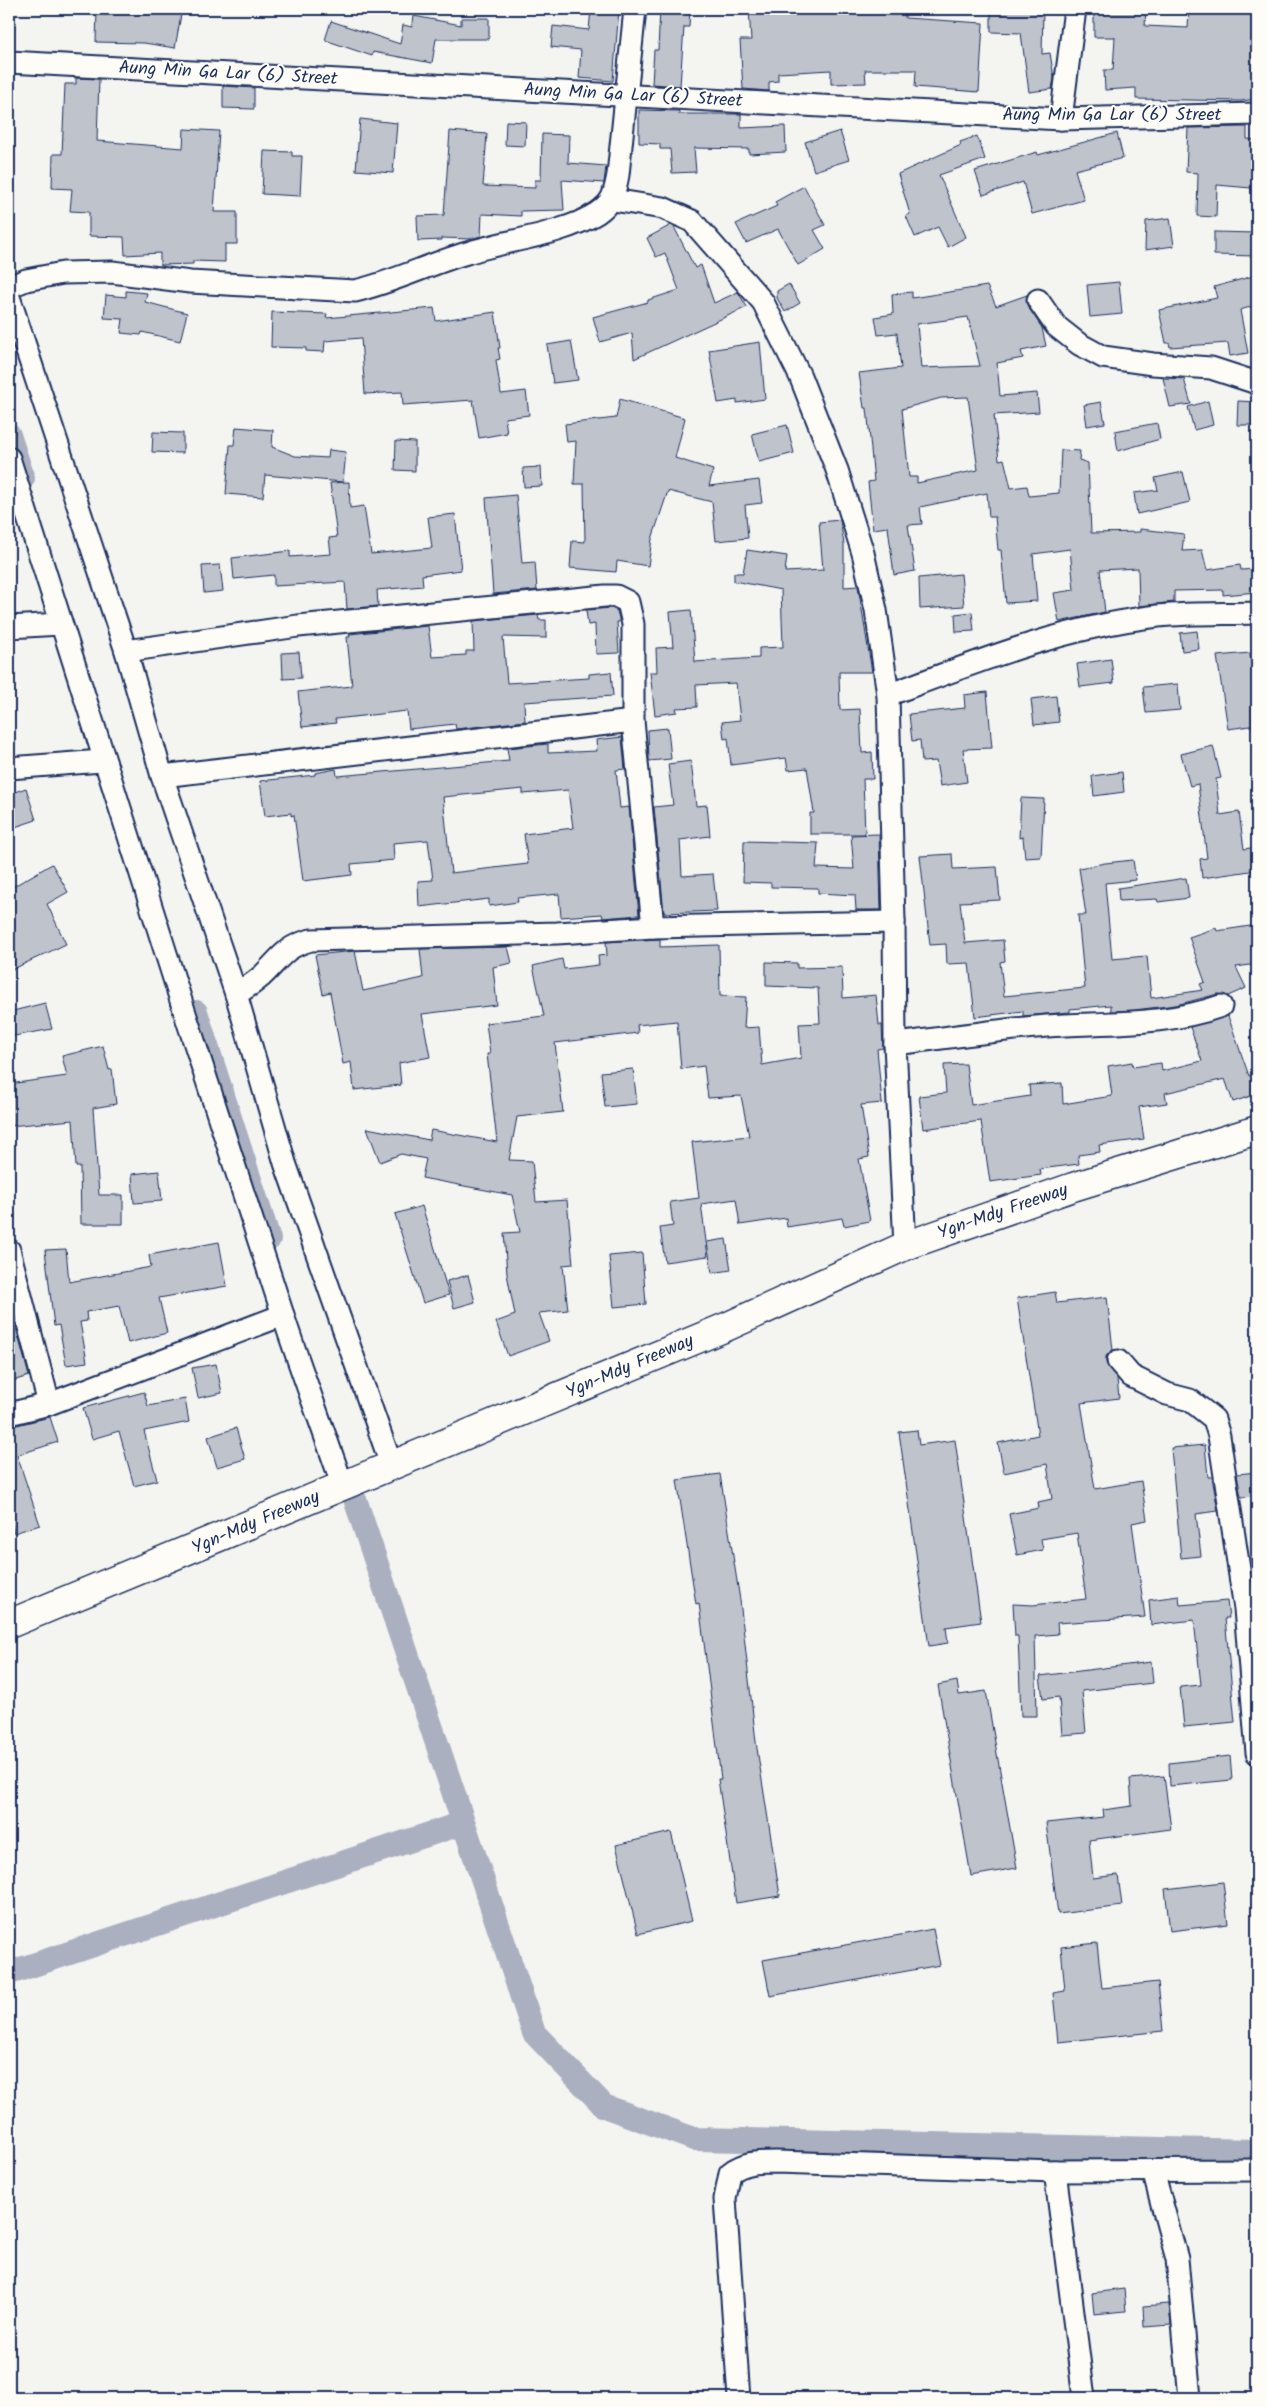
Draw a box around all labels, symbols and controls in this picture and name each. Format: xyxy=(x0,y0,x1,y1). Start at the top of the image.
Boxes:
street label: Aung Min Ga Lar (6) Street xyxy=(118,54,339,94)
street label: Aung Min Ga Lar (6) Street xyxy=(523,76,744,116)
street label: Aung Min Ga Lar (6) Street xyxy=(1002,101,1223,130)
street label: Ygn-Mdy Freeway xyxy=(934,1176,1073,1248)
street label: Ygn-Mdy Freeway xyxy=(562,1327,699,1407)
street label: Ygn-Mdy Freeway xyxy=(188,1483,325,1563)

